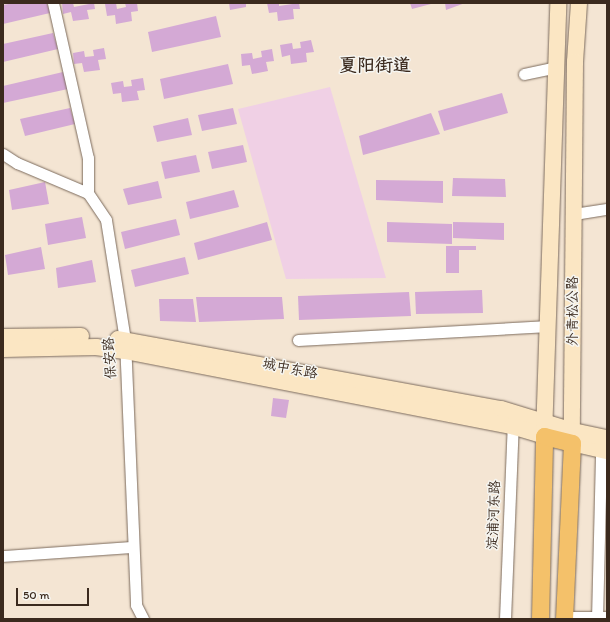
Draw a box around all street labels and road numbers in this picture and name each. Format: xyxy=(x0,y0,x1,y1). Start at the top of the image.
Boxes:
street label: 外青松公路 xyxy=(565,276,581,346)
street label: 保安路 xyxy=(100,336,120,380)
street label: 城中东路 xyxy=(261,355,319,383)
street label: 淀浦河东路 xyxy=(484,480,504,550)

